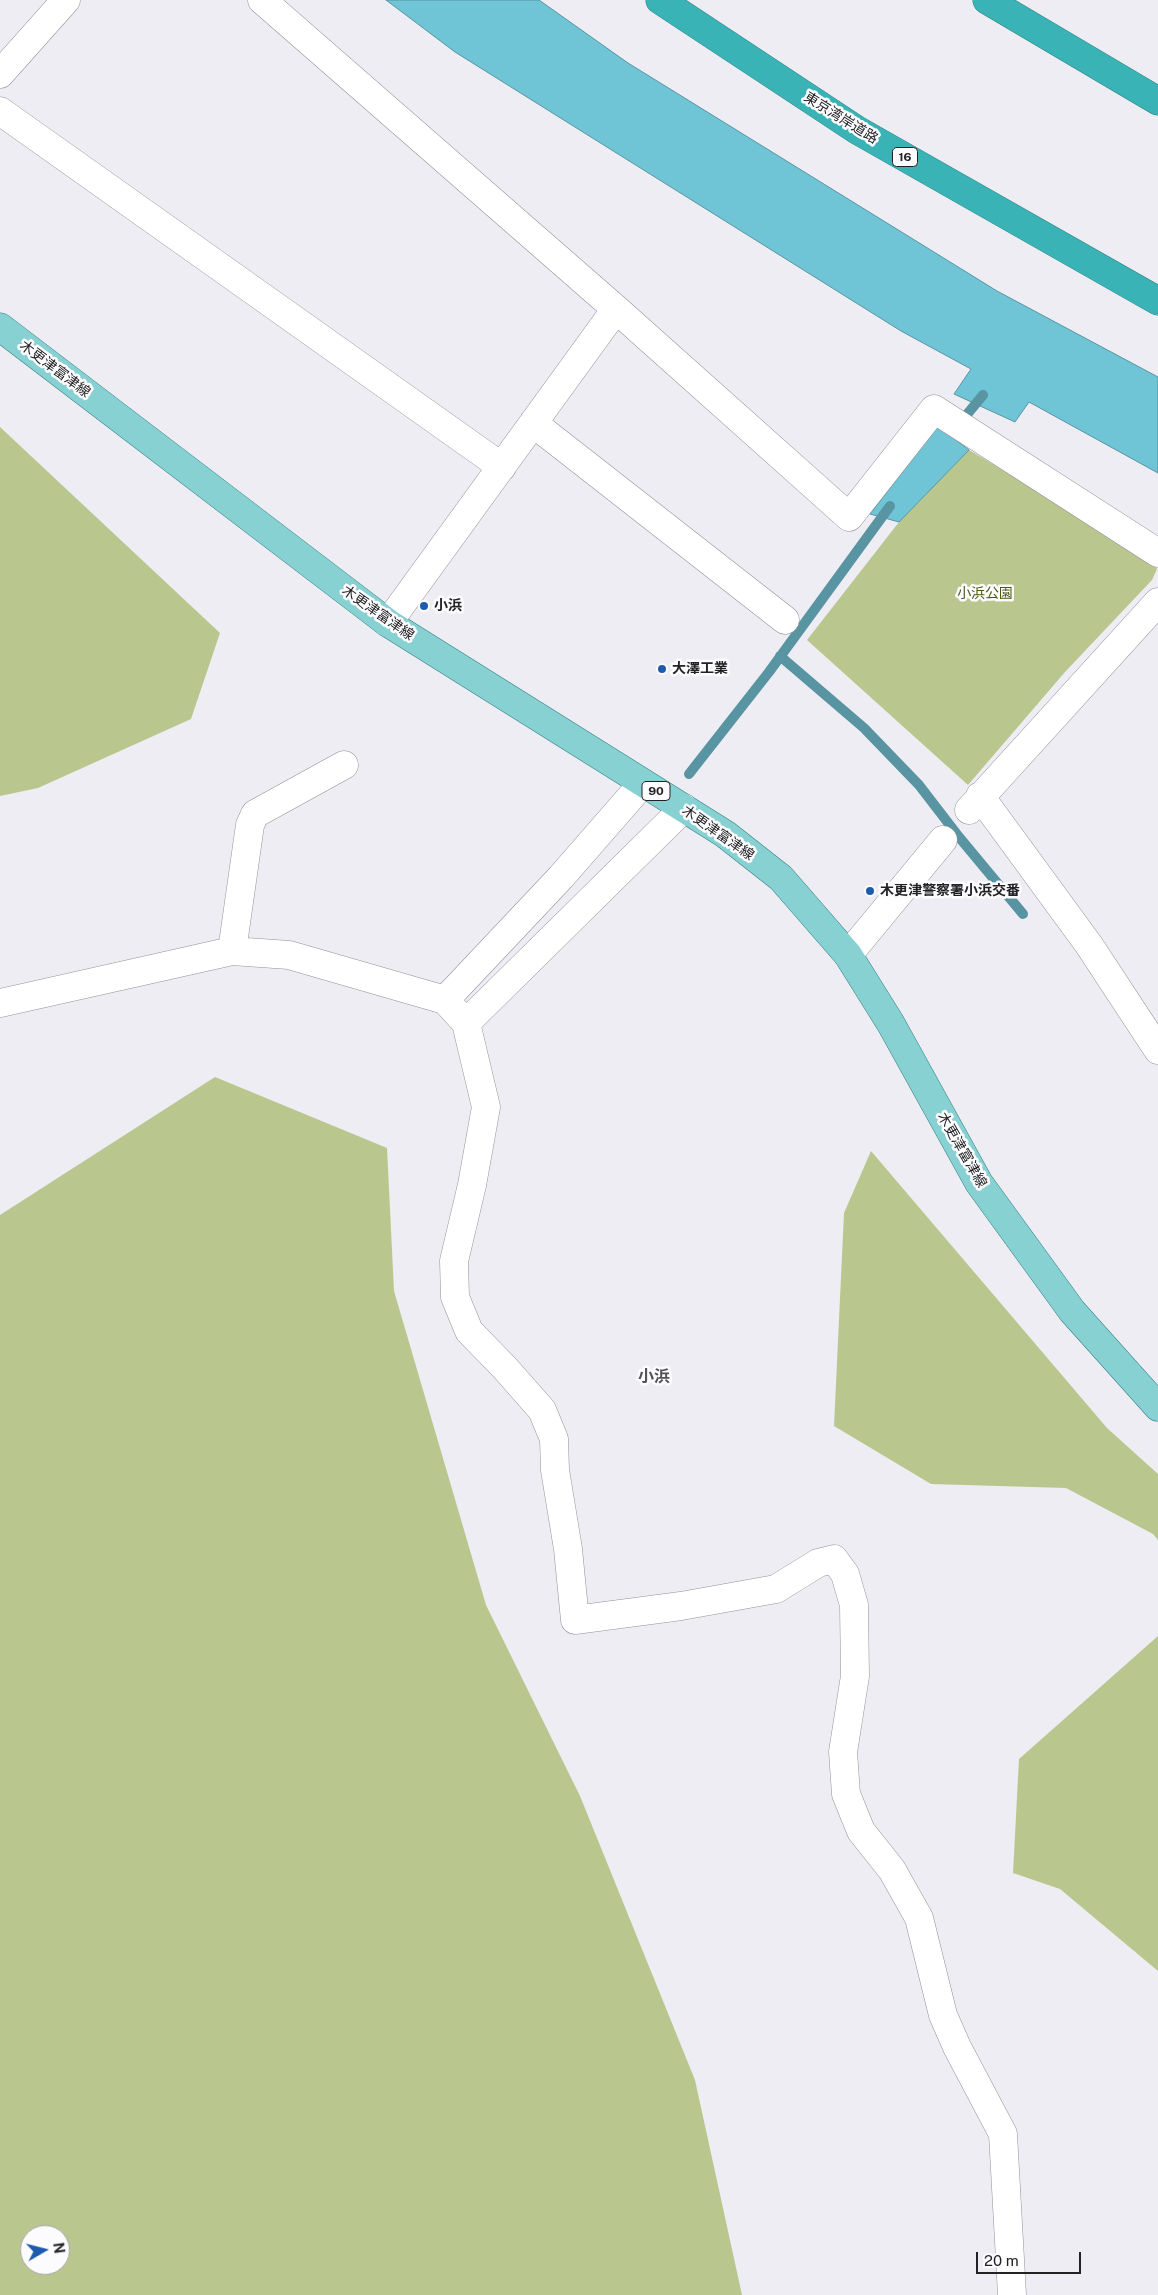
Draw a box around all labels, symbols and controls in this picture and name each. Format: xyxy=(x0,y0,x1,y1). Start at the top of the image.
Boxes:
street label: 東京湾岸道路 xyxy=(801,89,881,147)
road number: 16 xyxy=(892,148,918,166)
street label: 木更津富津線 xyxy=(16,337,94,401)
street label: 木更津富津線 xyxy=(339,582,417,644)
park label: 小浜公園 xyxy=(957,586,1013,602)
place label: 小浜 xyxy=(434,598,462,614)
marker: 小浜 xyxy=(418,600,430,612)
place label: 大澤工業 xyxy=(672,661,728,677)
marker: 大澤工業 xyxy=(656,663,668,675)
road number: 90 xyxy=(642,781,670,800)
street label: 木更津富津線 xyxy=(679,802,757,864)
place label: 木更津警察署小浜交番 xyxy=(880,883,1020,899)
marker: 木更津警察署小浜交番 xyxy=(864,885,876,897)
street label: 木更津富津線 xyxy=(934,1109,990,1191)
district label: 小浜 xyxy=(638,1367,670,1387)
north arrow xyxy=(20,2225,70,2275)
text: N xyxy=(50,2242,68,2255)
scale bar xyxy=(978,2242,1083,2274)
text: 20 m xyxy=(984,2252,1019,2269)

